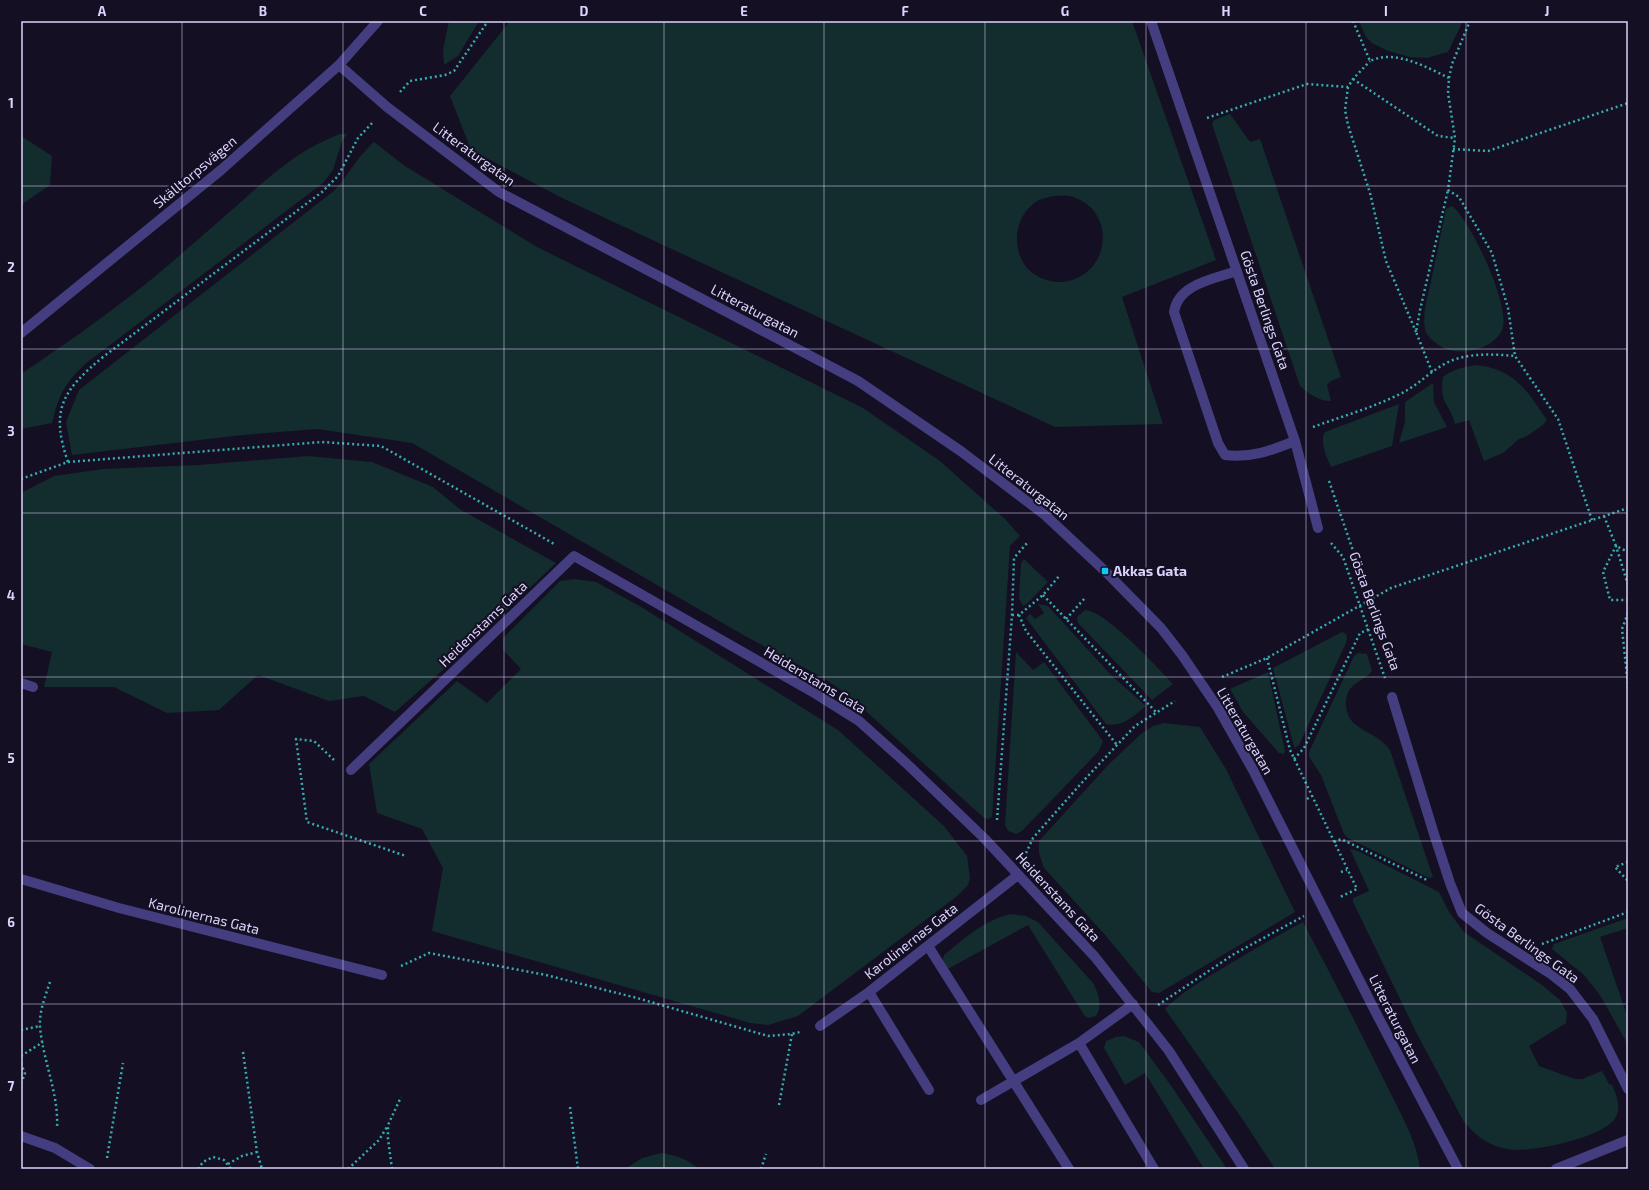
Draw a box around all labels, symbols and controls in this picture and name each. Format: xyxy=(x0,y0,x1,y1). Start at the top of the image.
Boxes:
text: A xyxy=(98,3,107,19)
text: B xyxy=(259,3,267,19)
text: C xyxy=(419,3,427,19)
text: D xyxy=(580,3,589,19)
text: E xyxy=(740,3,748,19)
text: F xyxy=(901,3,909,19)
text: G xyxy=(1061,3,1069,19)
text: H xyxy=(1222,3,1231,19)
text: I xyxy=(1384,3,1388,19)
text: J xyxy=(1545,3,1549,19)
text: 1 xyxy=(8,95,14,111)
street label: Litteraturgatan xyxy=(430,118,519,189)
street label: Skälltorpsvägen xyxy=(150,132,240,211)
street label: Gösta Berlings Gata xyxy=(1237,248,1294,372)
text: 2 xyxy=(7,259,15,275)
street label: Litteraturgatan xyxy=(708,280,802,341)
text: 3 xyxy=(7,423,15,439)
street label: Litteraturgatan xyxy=(986,450,1073,523)
street label: Gösta Berlings Gata xyxy=(1346,549,1405,673)
place label: Akkas Gata xyxy=(1113,562,1187,579)
marker: Akkas Gata xyxy=(1100,566,1110,576)
street label: Heidenstams Gata xyxy=(435,577,530,670)
text: 4 xyxy=(7,587,15,603)
street label: Heidenstams Gata xyxy=(761,642,869,717)
street label: Litteraturgatan xyxy=(1214,684,1277,777)
text: 5 xyxy=(7,750,15,766)
street label: Heidenstams Gata xyxy=(1013,848,1104,945)
street label: Karolinernas Gata xyxy=(147,894,261,938)
street label: Karolinernas Gata xyxy=(861,899,961,982)
street label: Gösta Berlings Gata xyxy=(1472,899,1583,986)
text: 6 xyxy=(7,914,15,930)
street label: Litteraturgatan xyxy=(1366,971,1425,1066)
text: 7 xyxy=(8,1078,15,1094)

